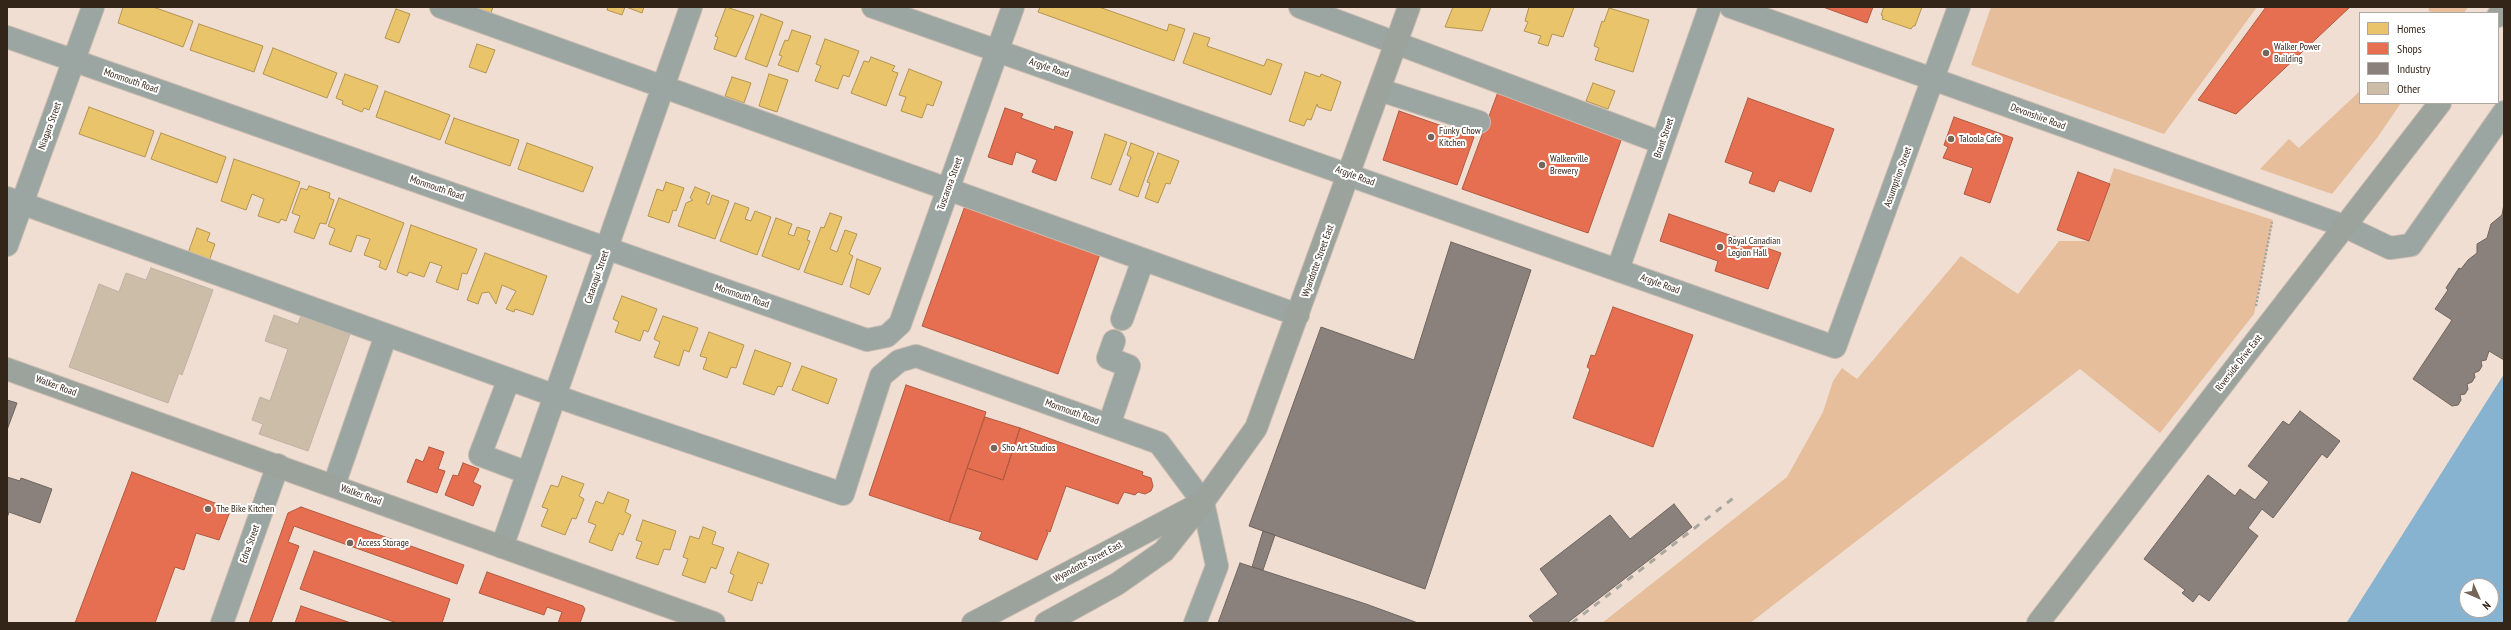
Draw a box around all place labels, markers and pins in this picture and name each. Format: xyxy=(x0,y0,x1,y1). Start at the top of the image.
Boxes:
place label: Walker Power Building xyxy=(2274,41,2321,64)
marker: Walker Power Building xyxy=(2261,48,2271,58)
place label: Funky Chow Kitchen xyxy=(1439,125,1481,148)
marker: Funky Chow Kitchen xyxy=(1426,132,1436,142)
place label: Taloola Cafe xyxy=(1959,133,2001,145)
marker: Taloola Cafe xyxy=(1946,134,1956,144)
place label: Walkerville Brewery xyxy=(1550,153,1588,176)
marker: Walkerville Brewery xyxy=(1537,160,1547,170)
place label: Royal Canadian Legion Hall xyxy=(1728,235,1781,258)
marker: Royal Canadian Legion Hall xyxy=(1715,242,1725,252)
place label: Sho Art Studios xyxy=(1002,442,1055,454)
marker: Sho Art Studios xyxy=(989,443,999,453)
place label: The Bike Kitchen xyxy=(216,503,274,515)
marker: The Bike Kitchen xyxy=(203,504,213,514)
place label: Access Storage xyxy=(358,537,409,549)
marker: Access Storage xyxy=(345,538,355,548)

